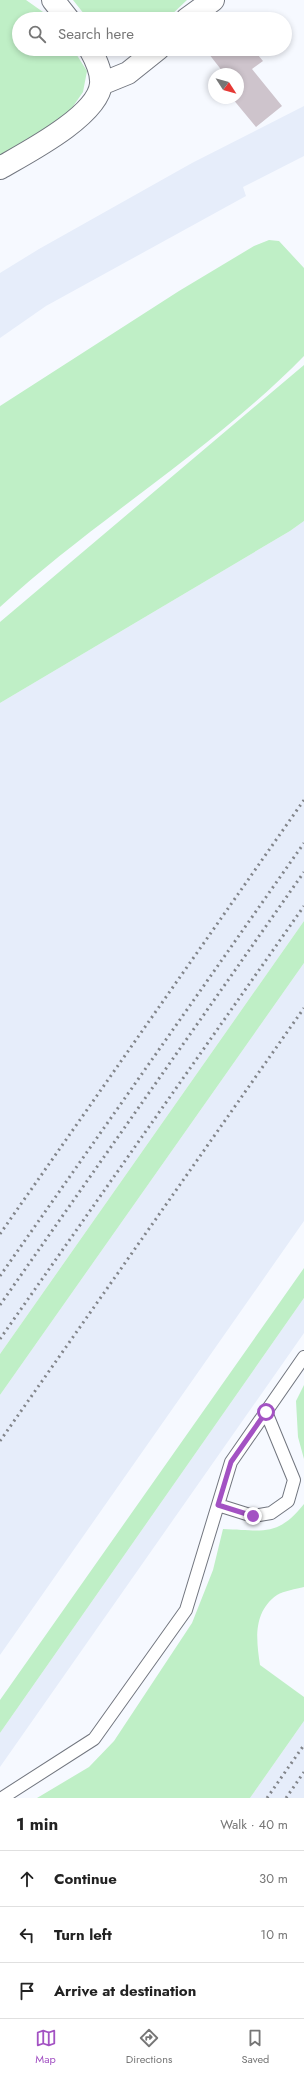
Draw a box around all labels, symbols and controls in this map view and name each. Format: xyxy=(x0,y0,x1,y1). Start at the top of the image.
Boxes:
search box xyxy=(12,12,292,56)
icon: search xyxy=(26,23,48,45)
text: Search here xyxy=(58,23,134,45)
north arrow xyxy=(208,68,244,104)
route start xyxy=(257,1403,275,1421)
route end xyxy=(244,1507,262,1525)
text: 1 min xyxy=(16,1812,58,1836)
text: Walk · 40 m xyxy=(220,1815,288,1834)
icon: ahead xyxy=(16,1868,38,1890)
text: Continue xyxy=(54,1868,117,1890)
text: 30 m xyxy=(259,1869,288,1888)
icon: left xyxy=(16,1924,38,1946)
text: Turn left xyxy=(54,1924,112,1946)
text: 10 m xyxy=(260,1925,288,1944)
icon: arrive xyxy=(16,1980,38,2002)
text: Arrive at destination xyxy=(54,1980,196,2002)
tab: Map xyxy=(35,2027,57,2067)
tab: Directions xyxy=(126,2027,172,2067)
tab: Saved xyxy=(242,2027,269,2067)

